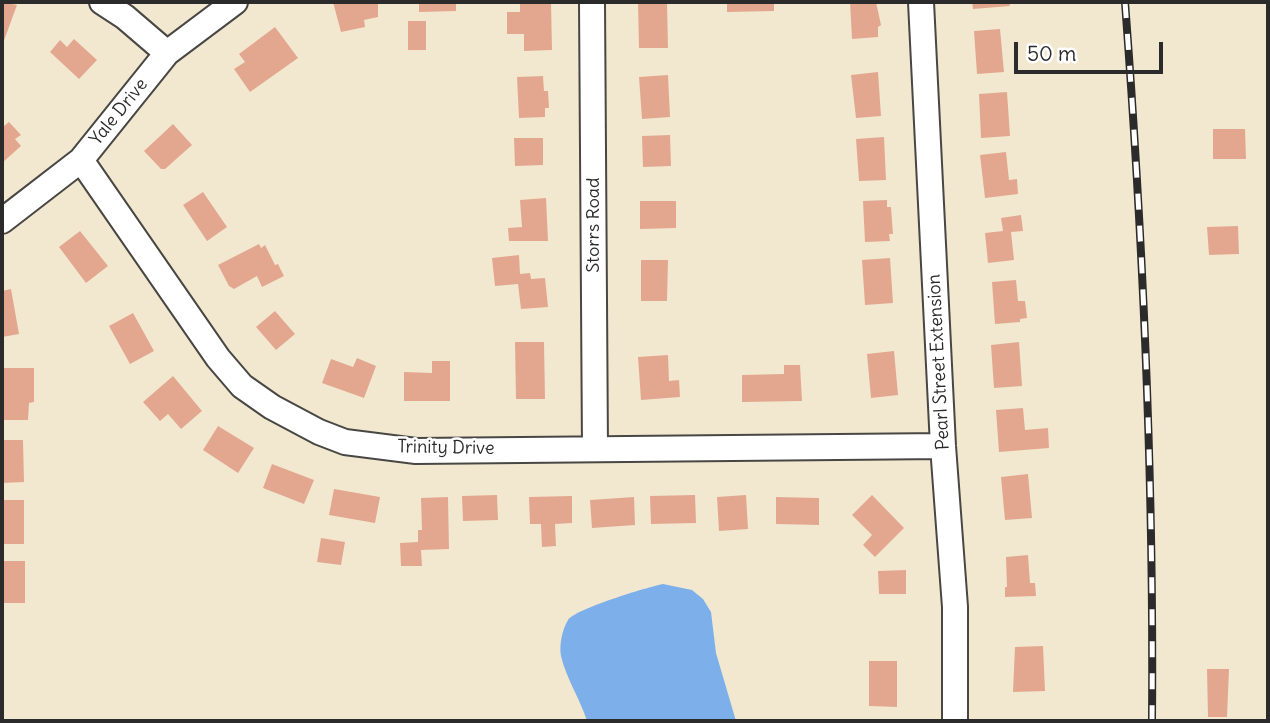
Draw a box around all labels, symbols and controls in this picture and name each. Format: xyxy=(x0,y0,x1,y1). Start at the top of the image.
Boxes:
scale bar xyxy=(1018,28,1167,72)
text: 50 m xyxy=(1027,40,1076,67)
street label: Yale Drive xyxy=(86,74,152,150)
street label: Storrs Road xyxy=(583,177,605,273)
street label: Pearl Street Extension xyxy=(924,273,954,451)
street label: Trinity Drive xyxy=(397,436,495,460)

